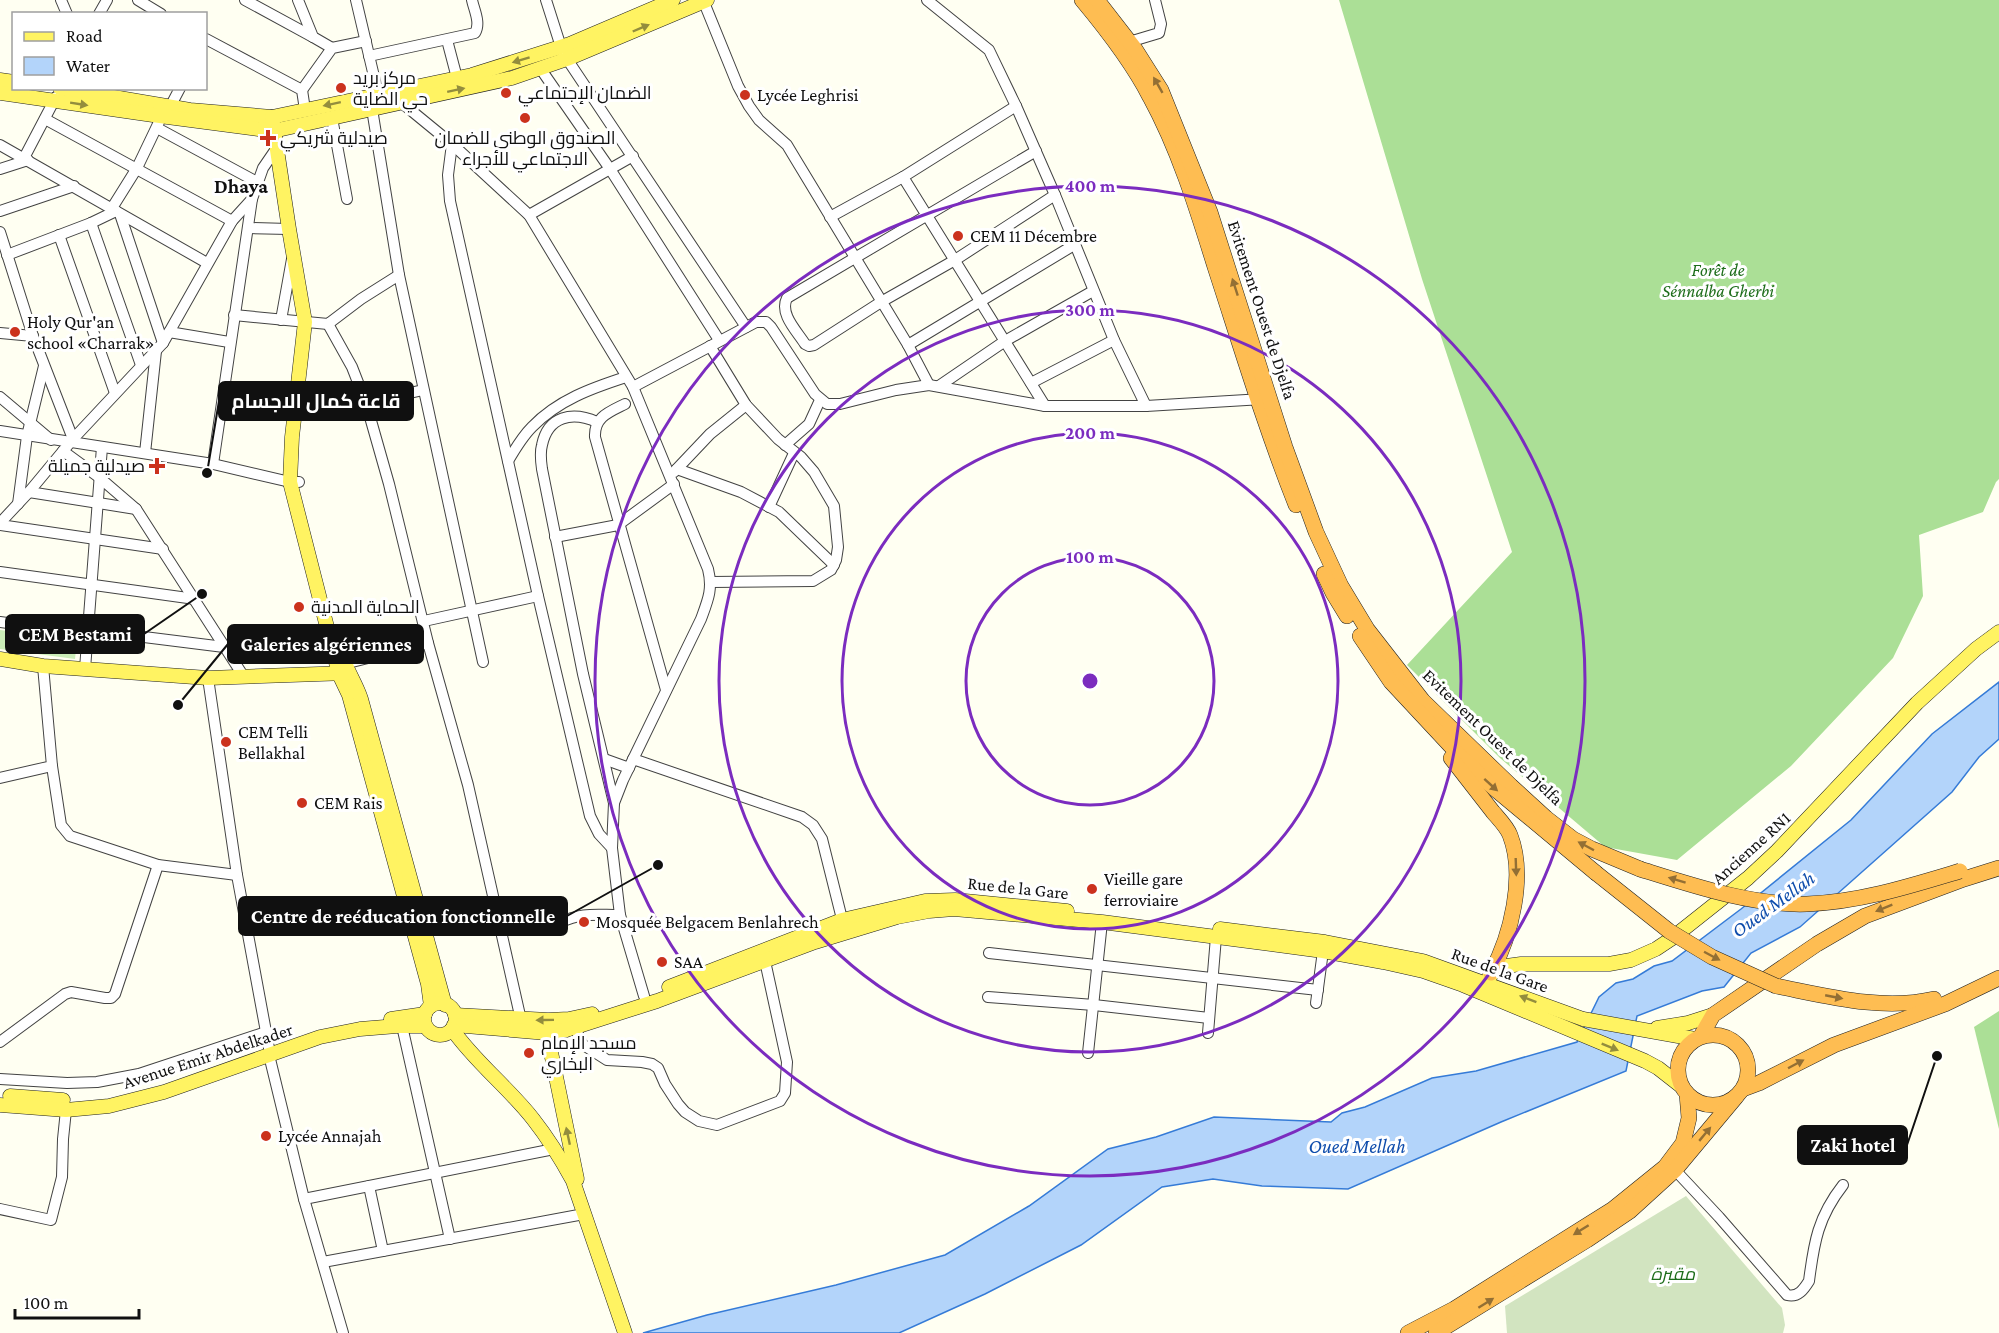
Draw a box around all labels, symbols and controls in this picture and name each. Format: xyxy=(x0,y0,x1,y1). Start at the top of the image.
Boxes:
legend xyxy=(12,12,207,90)
one-way arrow xyxy=(632,23,650,33)
text: Road xyxy=(66,26,103,46)
text: Water xyxy=(66,56,111,76)
one-way arrow xyxy=(512,56,530,65)
place label: مركز بريد حي الضاية xyxy=(353,68,428,113)
one-way arrow xyxy=(1153,77,1163,94)
marker: مركز بريد حي الضاية xyxy=(334,81,348,95)
place label: الضمان الإجتماعي xyxy=(518,83,652,107)
one-way arrow xyxy=(447,85,466,95)
place label: Lycée Leghrisi xyxy=(757,85,859,105)
marker: الضمان الإجتماعي xyxy=(499,86,513,100)
marker: Lycée Leghrisi xyxy=(738,88,752,102)
one-way arrow xyxy=(69,99,88,108)
one-way arrow xyxy=(322,100,341,109)
marker: الصندوق الوطني للضمان الاجتماعي للأجراء xyxy=(518,111,532,125)
place label: صيدلية شريكي xyxy=(280,128,388,152)
place label: الصندوق الوطني للضمان الاجتماعي للأجراء xyxy=(434,128,616,173)
marker: صيدلية شريكي xyxy=(261,131,275,145)
district label: Dhaya xyxy=(214,175,268,197)
text: 400 m xyxy=(1065,176,1116,196)
street label: Evitement Ouest de Djelfa xyxy=(1223,218,1300,402)
place label: CEM 11 Décembre xyxy=(970,226,1097,246)
marker: CEM 11 Décembre xyxy=(951,229,965,243)
park label: Forêt de Sénnalba Gherbi xyxy=(1662,260,1774,301)
one-way arrow xyxy=(1229,278,1239,296)
text: 300 m xyxy=(1065,300,1115,320)
place label: Holy Qur'an school «Charrak» xyxy=(27,312,154,353)
marker: Holy Qur'an school «Charrak» xyxy=(8,325,22,339)
callout: قاعة كمال الاجسام xyxy=(219,382,413,420)
text: قاعة كمال الاجسام xyxy=(231,390,401,415)
text: 200 m xyxy=(1065,423,1116,443)
place label: صيدلية جميلة xyxy=(48,456,145,476)
marker: صيدلية جميلة xyxy=(150,459,164,473)
text: 100 m xyxy=(1066,547,1114,567)
place label: الحماية المدنية xyxy=(311,597,420,617)
marker: الحماية المدنية xyxy=(292,600,306,614)
callout: CEM Bestami xyxy=(6,615,144,653)
text: CEM Bestami xyxy=(18,623,132,645)
callout: Galeries algériennes xyxy=(228,625,423,663)
text: Galeries algériennes xyxy=(240,633,412,655)
street label: Evitement Ouest de Djelfa xyxy=(1418,665,1567,810)
centre of rings xyxy=(1080,671,1100,691)
place label: CEM Telli Bellakhal xyxy=(238,722,308,763)
marker: CEM Telli Bellakhal xyxy=(219,735,233,749)
one-way arrow xyxy=(1484,778,1499,792)
place label: CEM Rais xyxy=(314,793,383,813)
marker: CEM Rais xyxy=(295,796,309,810)
street label: Ancienne RN1 xyxy=(1708,808,1794,888)
one-way arrow xyxy=(1578,841,1595,851)
one-way arrow xyxy=(1511,858,1521,877)
water label: Oued Mellah xyxy=(1727,867,1819,941)
place label: Vieille gare ferroviaire xyxy=(1104,869,1183,910)
street label: Rue de la Gare xyxy=(967,873,1070,903)
one-way arrow xyxy=(1668,875,1686,884)
marker: Vieille gare ferroviaire xyxy=(1085,882,1099,896)
callout: Centre de reéducation fonctionnelle xyxy=(239,897,567,935)
one-way arrow xyxy=(1875,903,1893,913)
text: Centre de reéducation fonctionnelle xyxy=(251,905,555,927)
place label: Mosquée Belgacem Benlahrech xyxy=(596,912,819,932)
marker: Mosquée Belgacem Benlahrech xyxy=(577,915,591,929)
street label: Rue de la Gare xyxy=(1449,943,1551,997)
one-way arrow xyxy=(1703,951,1720,961)
place label: SAA xyxy=(674,952,704,972)
marker: SAA xyxy=(655,955,669,969)
one-way arrow xyxy=(1824,993,1843,1002)
one-way arrow xyxy=(1519,994,1537,1003)
one-way arrow xyxy=(535,1015,554,1025)
street label: Avenue Emir Abdelkader xyxy=(121,1019,296,1093)
place label: مسجد الإمام البخاري xyxy=(541,1033,636,1078)
one-way arrow xyxy=(1602,1042,1620,1052)
marker: مسجد الإمام البخاري xyxy=(522,1046,536,1060)
one-way arrow xyxy=(1788,1060,1805,1069)
place label: Lycée Annajah xyxy=(278,1126,382,1147)
one-way arrow xyxy=(563,1126,572,1145)
callout: Zaki hotel xyxy=(1798,1126,1907,1164)
one-way arrow xyxy=(1698,1127,1711,1142)
marker: Lycée Annajah xyxy=(259,1129,273,1143)
text: Zaki hotel xyxy=(1810,1134,1896,1156)
water label: Oued Mellah xyxy=(1308,1135,1406,1157)
one-way arrow xyxy=(1573,1224,1589,1235)
park label: مقبرة xyxy=(1651,1264,1696,1284)
scale bar xyxy=(15,1282,140,1320)
text: 100 m xyxy=(24,1293,69,1313)
one-way arrow xyxy=(1478,1298,1494,1309)

